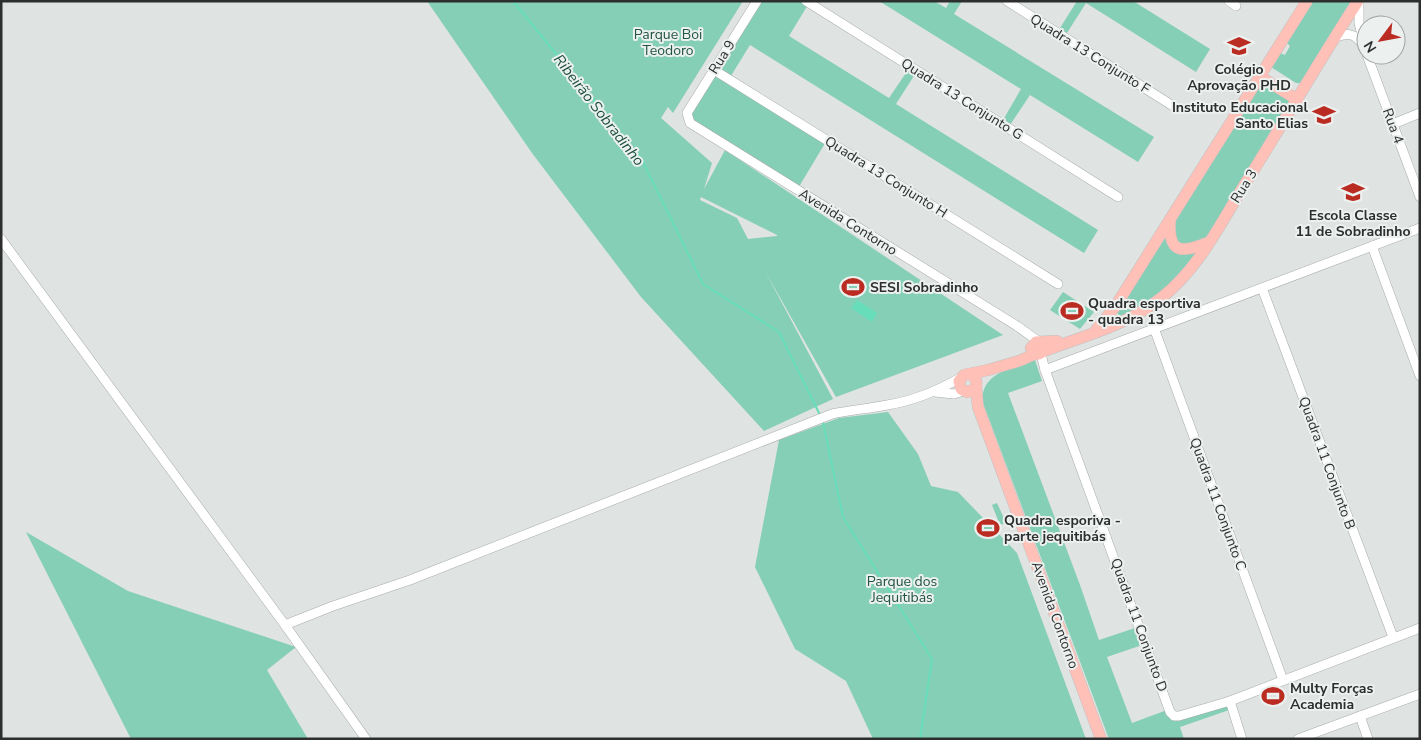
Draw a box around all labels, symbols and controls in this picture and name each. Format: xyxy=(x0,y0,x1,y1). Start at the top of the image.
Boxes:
street label: Quadra 13 Conjunto F xyxy=(1026,9,1154,99)
north arrow xyxy=(1356,15,1406,65)
park label: Parque Boi Teodoro xyxy=(634,25,702,60)
school or university icon: Colégio Aprovação PHD xyxy=(1226,33,1252,59)
street label: Rua 9 xyxy=(704,36,740,78)
text: N xyxy=(1360,37,1381,56)
water label: Ribeirão Sobradinho xyxy=(549,50,649,170)
street label: Quadra 13 Conjunto G xyxy=(897,54,1027,144)
place label: Colégio Aprovação PHD xyxy=(1187,60,1291,95)
place label: Instituto Educacional Santo Elias xyxy=(1172,98,1309,133)
school or university icon: Instituto Educacional Santo Elias xyxy=(1311,102,1337,128)
street label: Rua 4 xyxy=(1378,106,1408,146)
street label: Quadra 13 Conjunto H xyxy=(821,132,951,222)
street label: Rua 3 xyxy=(1226,165,1262,207)
school or university icon: Escola Classe 11 de Sobradinho xyxy=(1340,179,1366,205)
street label: Avenida Contorno xyxy=(795,184,901,260)
place label: Escola Classe 11 de Sobradinho xyxy=(1295,206,1411,241)
sports icon: SESI Sobradinho xyxy=(840,274,866,300)
place label: SESI Sobradinho xyxy=(870,278,978,297)
place label: Quadra esportiva - quadra 13 xyxy=(1088,294,1201,329)
sports icon: Quadra esportiva - quadra 13 xyxy=(1059,298,1085,324)
street label: Quadra 11 Conjunto B xyxy=(1294,394,1360,532)
street label: Quadra 11 Conjunto C xyxy=(1185,435,1251,573)
place label: Quadra esporiva - parte jequitibás xyxy=(1004,511,1121,546)
sports icon: Quadra esporiva - parte jequitibás xyxy=(975,515,1001,541)
street label: Quadra 11 Conjunto D xyxy=(1106,556,1172,694)
street label: Avenida Contorno xyxy=(1027,559,1083,671)
park label: Parque dos Jequitibás xyxy=(867,572,938,607)
place label: Multy Forças Academia xyxy=(1290,679,1373,714)
sports icon: Multy Forças Academia xyxy=(1260,683,1286,709)

